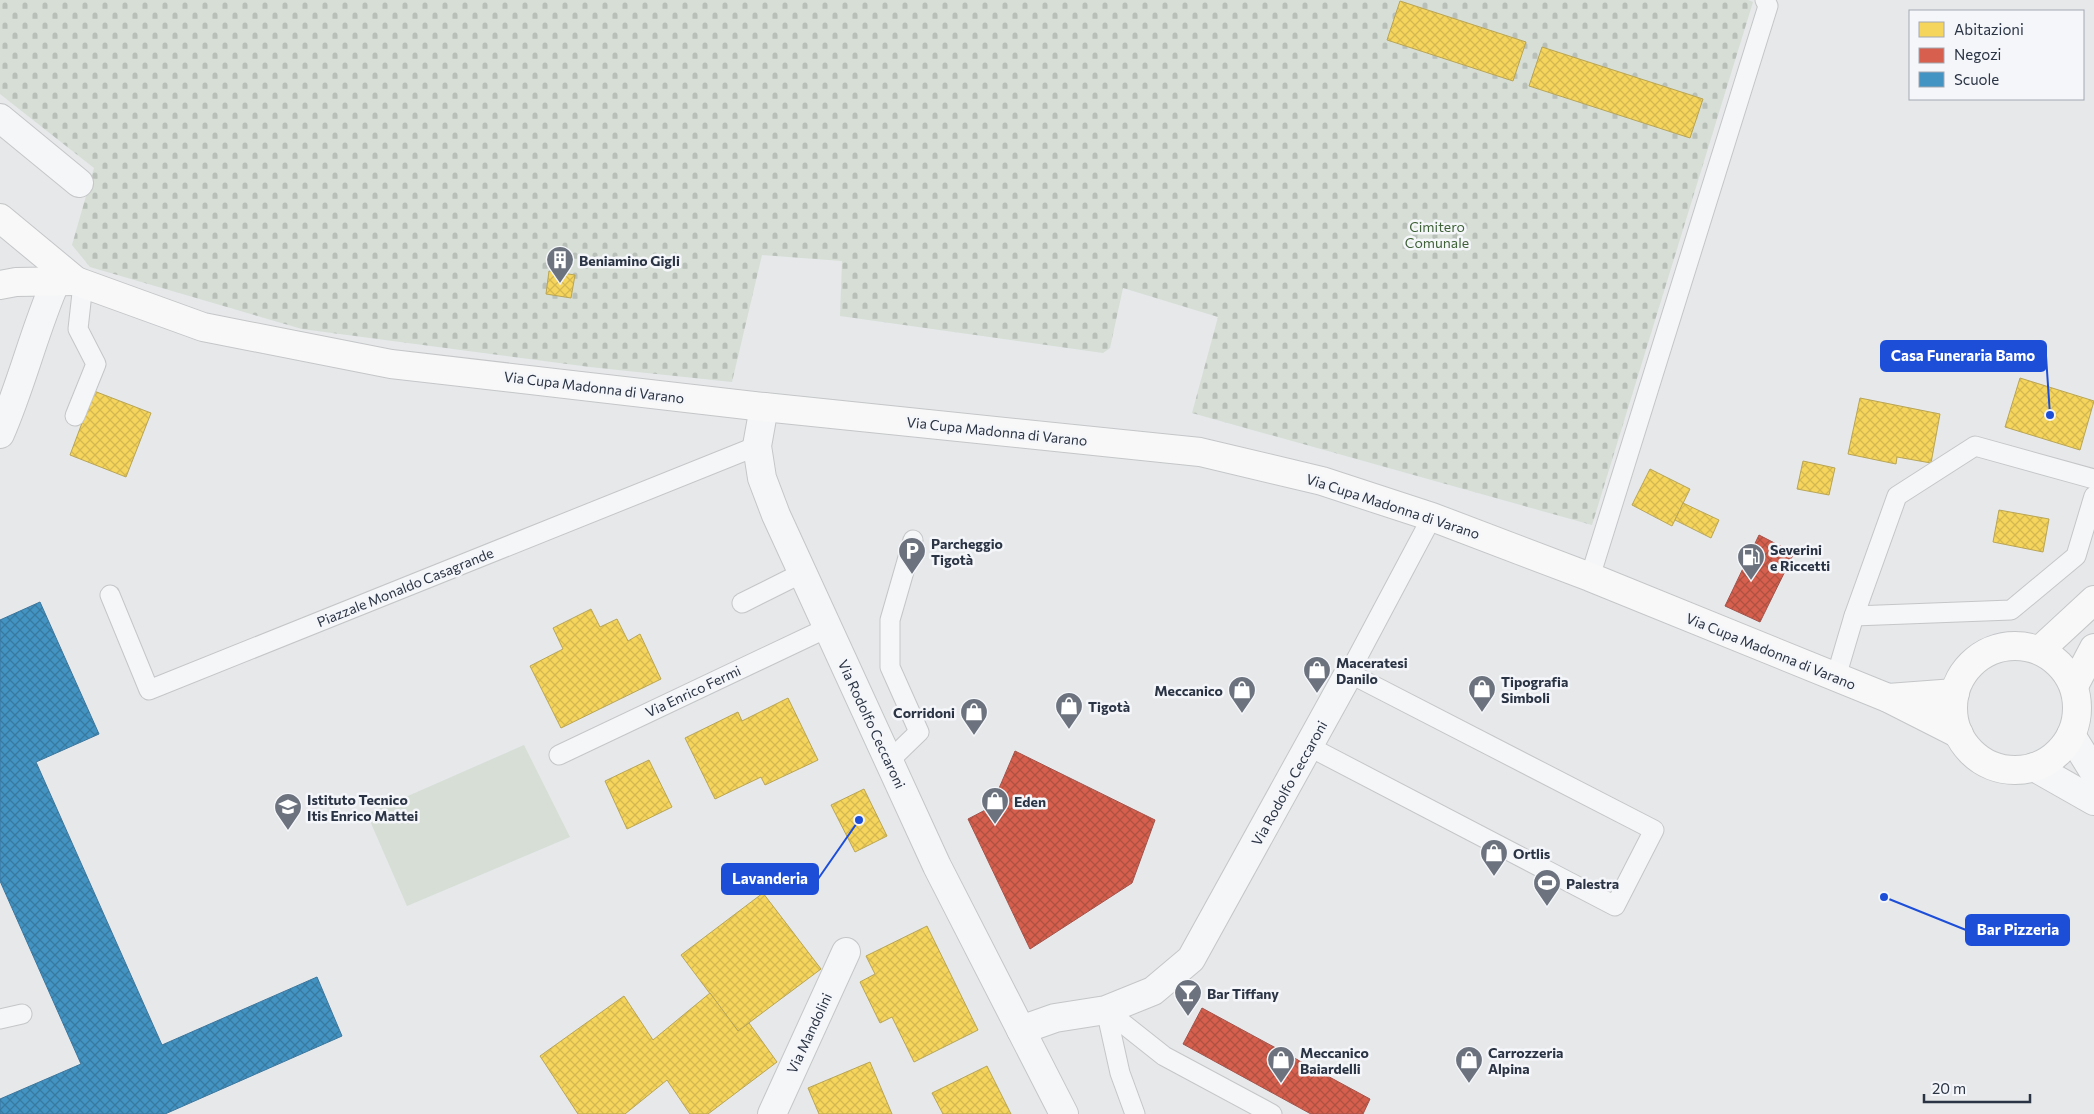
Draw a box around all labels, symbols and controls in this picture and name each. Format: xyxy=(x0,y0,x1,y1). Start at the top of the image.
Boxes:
legend xyxy=(1909,10,2084,100)
text: Abitazioni xyxy=(1954,20,2024,38)
text: Negozi xyxy=(1954,45,2001,63)
text: Scuole xyxy=(1954,70,1999,88)
park label: Cimitero Comunale xyxy=(1405,218,1469,251)
building icon: Beniamino Gigli xyxy=(545,245,575,284)
place label: Beniamino Gigli xyxy=(579,252,680,269)
callout: Casa Funeraria Bamo xyxy=(1881,341,2046,371)
text: Casa Funeraria Bamo xyxy=(1891,346,2035,364)
street label: Via Cupa Madonna di Varano xyxy=(503,367,685,407)
street label: Via Cupa Madonna di Varano xyxy=(906,413,1088,449)
street label: Via Cupa Madonna di Varano xyxy=(1304,470,1482,542)
place label: Parcheggio Tigotà xyxy=(931,535,1003,568)
parking icon: Parcheggio Tigotà xyxy=(897,536,927,575)
place label: Severini e Riccetti xyxy=(1770,541,1830,574)
fuel station icon: Severini e Riccetti xyxy=(1736,542,1766,581)
street label: Piazzale Monaldo Casagrande xyxy=(314,544,496,630)
street label: Via Cupa Madonna di Varano xyxy=(1684,609,1858,693)
place label: Maceratesi Danilo xyxy=(1336,654,1408,687)
shop icon: Maceratesi Danilo xyxy=(1302,655,1332,694)
street label: Via Rodolfo Ceccaroni xyxy=(835,657,909,791)
street label: Via Enrico Fermi xyxy=(643,661,743,721)
place label: Tipografia Simboli xyxy=(1501,673,1568,706)
shop icon: Tipografia Simboli xyxy=(1467,674,1497,713)
shop icon: Meccanico xyxy=(1227,675,1257,714)
place label: Meccanico xyxy=(1154,682,1223,699)
shop icon: Tigotà xyxy=(1054,691,1084,730)
shop icon: Corridoni xyxy=(959,697,989,736)
place label: Tigotà xyxy=(1088,698,1130,715)
place label: Corridoni xyxy=(893,704,955,721)
street label: Via Rodolfo Ceccaroni xyxy=(1248,718,1330,848)
shop icon: Eden xyxy=(980,786,1010,825)
place label: Istituto Tecnico Itis Enrico Mattei xyxy=(307,791,418,824)
school or university icon: Istituto Tecnico Itis Enrico Mattei xyxy=(273,792,303,831)
place label: Eden xyxy=(1014,793,1046,810)
shop icon: Ortlis xyxy=(1479,838,1509,877)
place label: Ortlis xyxy=(1513,845,1551,862)
callout: Lavanderia xyxy=(722,864,818,894)
sports icon: Palestra xyxy=(1532,868,1562,907)
text: Lavanderia xyxy=(732,869,808,887)
place label: Palestra xyxy=(1566,875,1619,892)
callout: Bar Pizzeria xyxy=(1966,915,2069,945)
text: Bar Pizzeria xyxy=(1977,920,2059,938)
bar icon: Bar Tiffany xyxy=(1173,978,1203,1017)
place label: Bar Tiffany xyxy=(1207,985,1279,1002)
street label: Via Mandolini xyxy=(783,990,835,1076)
place label: Meccanico Baiardelli xyxy=(1300,1044,1369,1077)
place label: Carrozzeria Alpina xyxy=(1488,1044,1563,1077)
shop icon: Meccanico Baiardelli xyxy=(1266,1045,1296,1084)
shop icon: Carrozzeria Alpina xyxy=(1454,1045,1484,1084)
scale bar xyxy=(1924,1072,2030,1104)
text: 20 m xyxy=(1932,1079,1966,1097)

